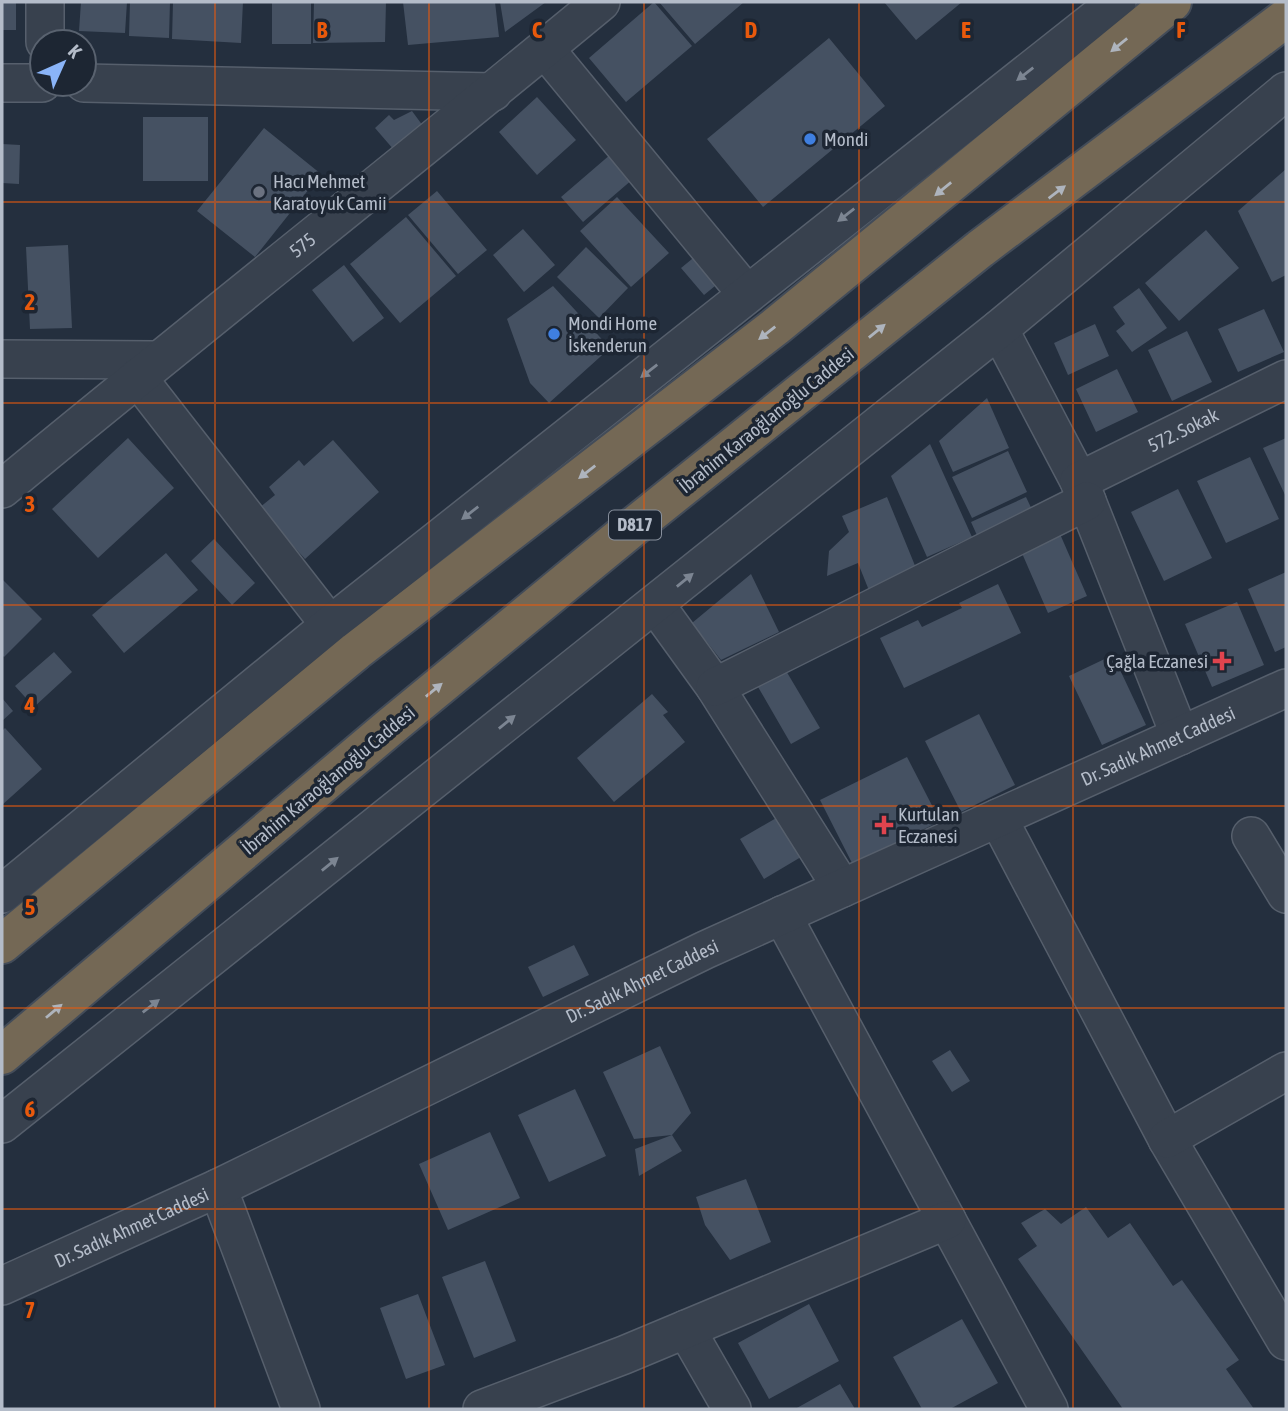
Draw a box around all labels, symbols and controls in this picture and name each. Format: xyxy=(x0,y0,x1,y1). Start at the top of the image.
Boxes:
text: B xyxy=(317,17,328,43)
text: C xyxy=(532,17,543,43)
text: D xyxy=(745,17,758,43)
text: E xyxy=(961,17,971,43)
text: F xyxy=(1176,17,1186,43)
north arrow xyxy=(28,28,98,98)
one-way arrow xyxy=(1110,37,1127,52)
text: K xyxy=(64,40,87,63)
one-way arrow xyxy=(1016,67,1034,81)
place label: Mondi xyxy=(824,128,868,150)
marker: Mondi xyxy=(802,131,818,147)
place label: Hacı Mehmet Karatoyuk Camii xyxy=(273,170,387,214)
one-way arrow xyxy=(934,181,951,196)
marker: Hacı Mehmet Karatoyuk Camii xyxy=(251,184,267,200)
one-way arrow xyxy=(1048,185,1066,199)
one-way arrow xyxy=(838,207,855,222)
street label: 575 xyxy=(285,228,320,262)
text: 2 xyxy=(25,289,35,315)
place label: Mondi Home İskenderun xyxy=(568,312,657,356)
one-way arrow xyxy=(868,324,886,339)
marker: Mondi Home İskenderun xyxy=(546,326,562,342)
one-way arrow xyxy=(758,326,776,341)
street label: İbrahim Karaoğlanoğlu Caddesi xyxy=(674,343,858,497)
one-way arrow xyxy=(640,364,658,379)
street label: 572. Sokak xyxy=(1144,403,1222,456)
one-way arrow xyxy=(578,465,596,480)
text: 3 xyxy=(25,491,35,517)
one-way arrow xyxy=(462,505,479,520)
road number: D817 xyxy=(609,510,661,540)
one-way arrow xyxy=(676,573,693,588)
place label: Çağla Eczanesi xyxy=(1106,650,1208,672)
marker: Çağla Eczanesi xyxy=(1214,653,1230,669)
one-way arrow xyxy=(424,683,442,698)
text: 4 xyxy=(24,692,36,718)
street label: İbrahim Karaoğlanoğlu Caddesi xyxy=(237,701,419,859)
street label: Dr. Sadık Ahmet Caddesi xyxy=(1077,701,1238,790)
one-way arrow xyxy=(498,715,516,730)
place label: Kurtulan Eczanesi xyxy=(898,803,959,847)
marker: Kurtulan Eczanesi xyxy=(876,817,892,833)
one-way arrow xyxy=(320,857,338,872)
text: 5 xyxy=(25,894,36,920)
street label: Dr. Sadık Ahmet Caddesi xyxy=(562,935,722,1027)
one-way arrow xyxy=(142,998,160,1013)
one-way arrow xyxy=(45,1003,63,1019)
text: 6 xyxy=(25,1096,36,1122)
street label: Dr. Sadık Ahmet Caddesi xyxy=(51,1183,212,1272)
text: 7 xyxy=(25,1297,35,1323)

